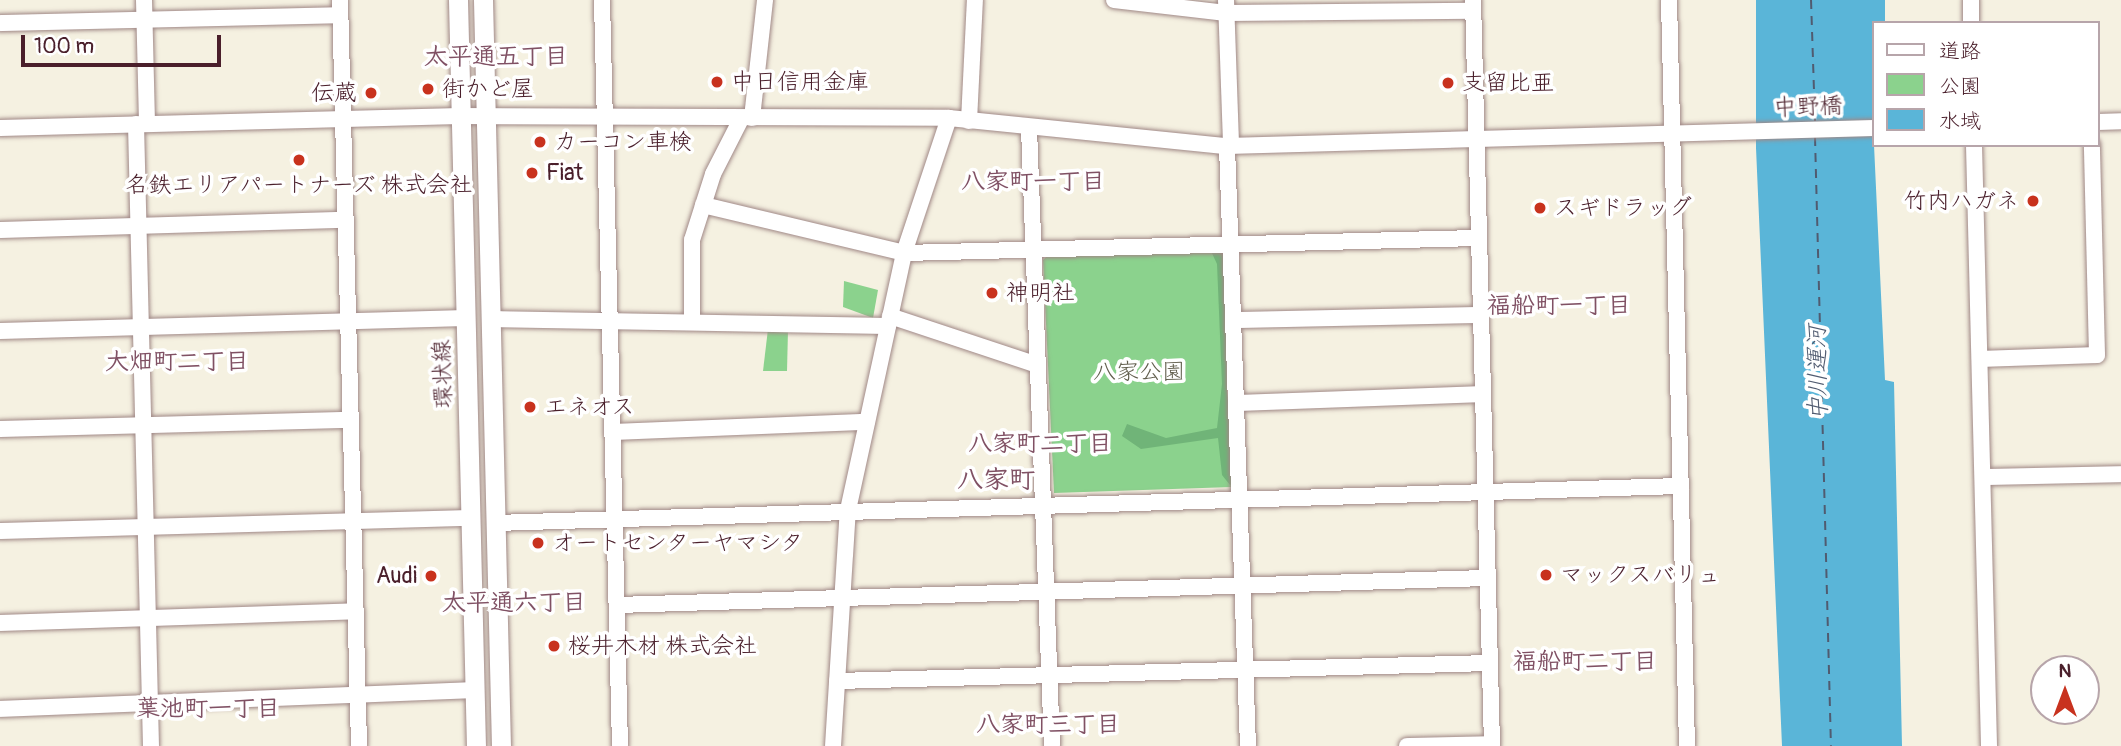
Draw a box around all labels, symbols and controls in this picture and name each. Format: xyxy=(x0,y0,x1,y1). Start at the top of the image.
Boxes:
scale bar xyxy=(24,21,224,65)
legend xyxy=(1872,21,2100,147)
text: 100 m xyxy=(34,33,94,60)
text: 道路 xyxy=(1939,38,1981,65)
district label: 太平通五丁目 xyxy=(424,43,568,71)
place label: 中日信用金庫 xyxy=(731,68,869,96)
place label: 支留比亜 xyxy=(1462,69,1554,97)
text: 公園 xyxy=(1939,73,1981,100)
marker: 中日信用金庫 xyxy=(709,74,725,90)
place label: 街かど屋 xyxy=(442,75,534,103)
marker: 支留比亜 xyxy=(1440,75,1456,91)
place label: 伝蔵 xyxy=(311,79,357,107)
marker: 街かど屋 xyxy=(420,81,436,97)
marker: 伝蔵 xyxy=(363,85,379,101)
street label: 中野橋 xyxy=(1773,92,1843,122)
text: 水域 xyxy=(1939,108,1981,135)
place label: カーコン車検 xyxy=(554,128,692,156)
marker: カーコン車検 xyxy=(532,134,548,150)
marker: 名鉄エリアパートナーズ 株式会社 xyxy=(291,152,307,168)
place label: Fiat xyxy=(546,159,583,187)
marker: Fiat xyxy=(524,165,540,181)
district label: 八家町一丁目 xyxy=(961,168,1105,196)
place label: 名鉄エリアパートナーズ 株式会社 xyxy=(124,171,474,199)
place label: 竹内ハガネ xyxy=(1904,187,2019,215)
marker: 竹内ハガネ xyxy=(2025,193,2041,209)
place label: スギドラッグ xyxy=(1554,194,1692,222)
marker: スギドラッグ xyxy=(1532,200,1548,216)
place label: 神明社 xyxy=(1006,279,1075,307)
marker: 神明社 xyxy=(984,285,1000,301)
district label: 福船町一丁目 xyxy=(1487,292,1631,320)
water label: 中川運河 xyxy=(1803,325,1833,421)
street label: 環状線 xyxy=(428,339,458,409)
district label: 大畑町二丁目 xyxy=(105,348,249,376)
park label: 八家公園 xyxy=(1093,358,1185,386)
place label: エネオス xyxy=(544,393,636,421)
marker: エネオス xyxy=(522,399,538,415)
district label: 八家町二丁目 xyxy=(968,430,1112,458)
district label: 八家町 xyxy=(957,465,1035,497)
place label: オートセンターヤマシタ xyxy=(552,529,805,557)
marker: オートセンターヤマシタ xyxy=(530,535,546,551)
place label: マックスバリュ xyxy=(1560,561,1721,589)
place label: Audi xyxy=(376,562,417,590)
marker: マックスバリュ xyxy=(1538,567,1554,583)
marker: Audi xyxy=(423,568,439,584)
district label: 太平通六丁目 xyxy=(442,589,586,617)
place label: 桜井木材 株式会社 xyxy=(568,632,757,660)
marker: 桜井木材 株式会社 xyxy=(546,638,562,654)
district label: 福船町二丁目 xyxy=(1513,648,1657,676)
north arrow xyxy=(2030,655,2100,725)
text: N xyxy=(2059,659,2071,683)
district label: 葉池町一丁目 xyxy=(136,695,280,723)
district label: 八家町三丁目 xyxy=(976,711,1120,739)

